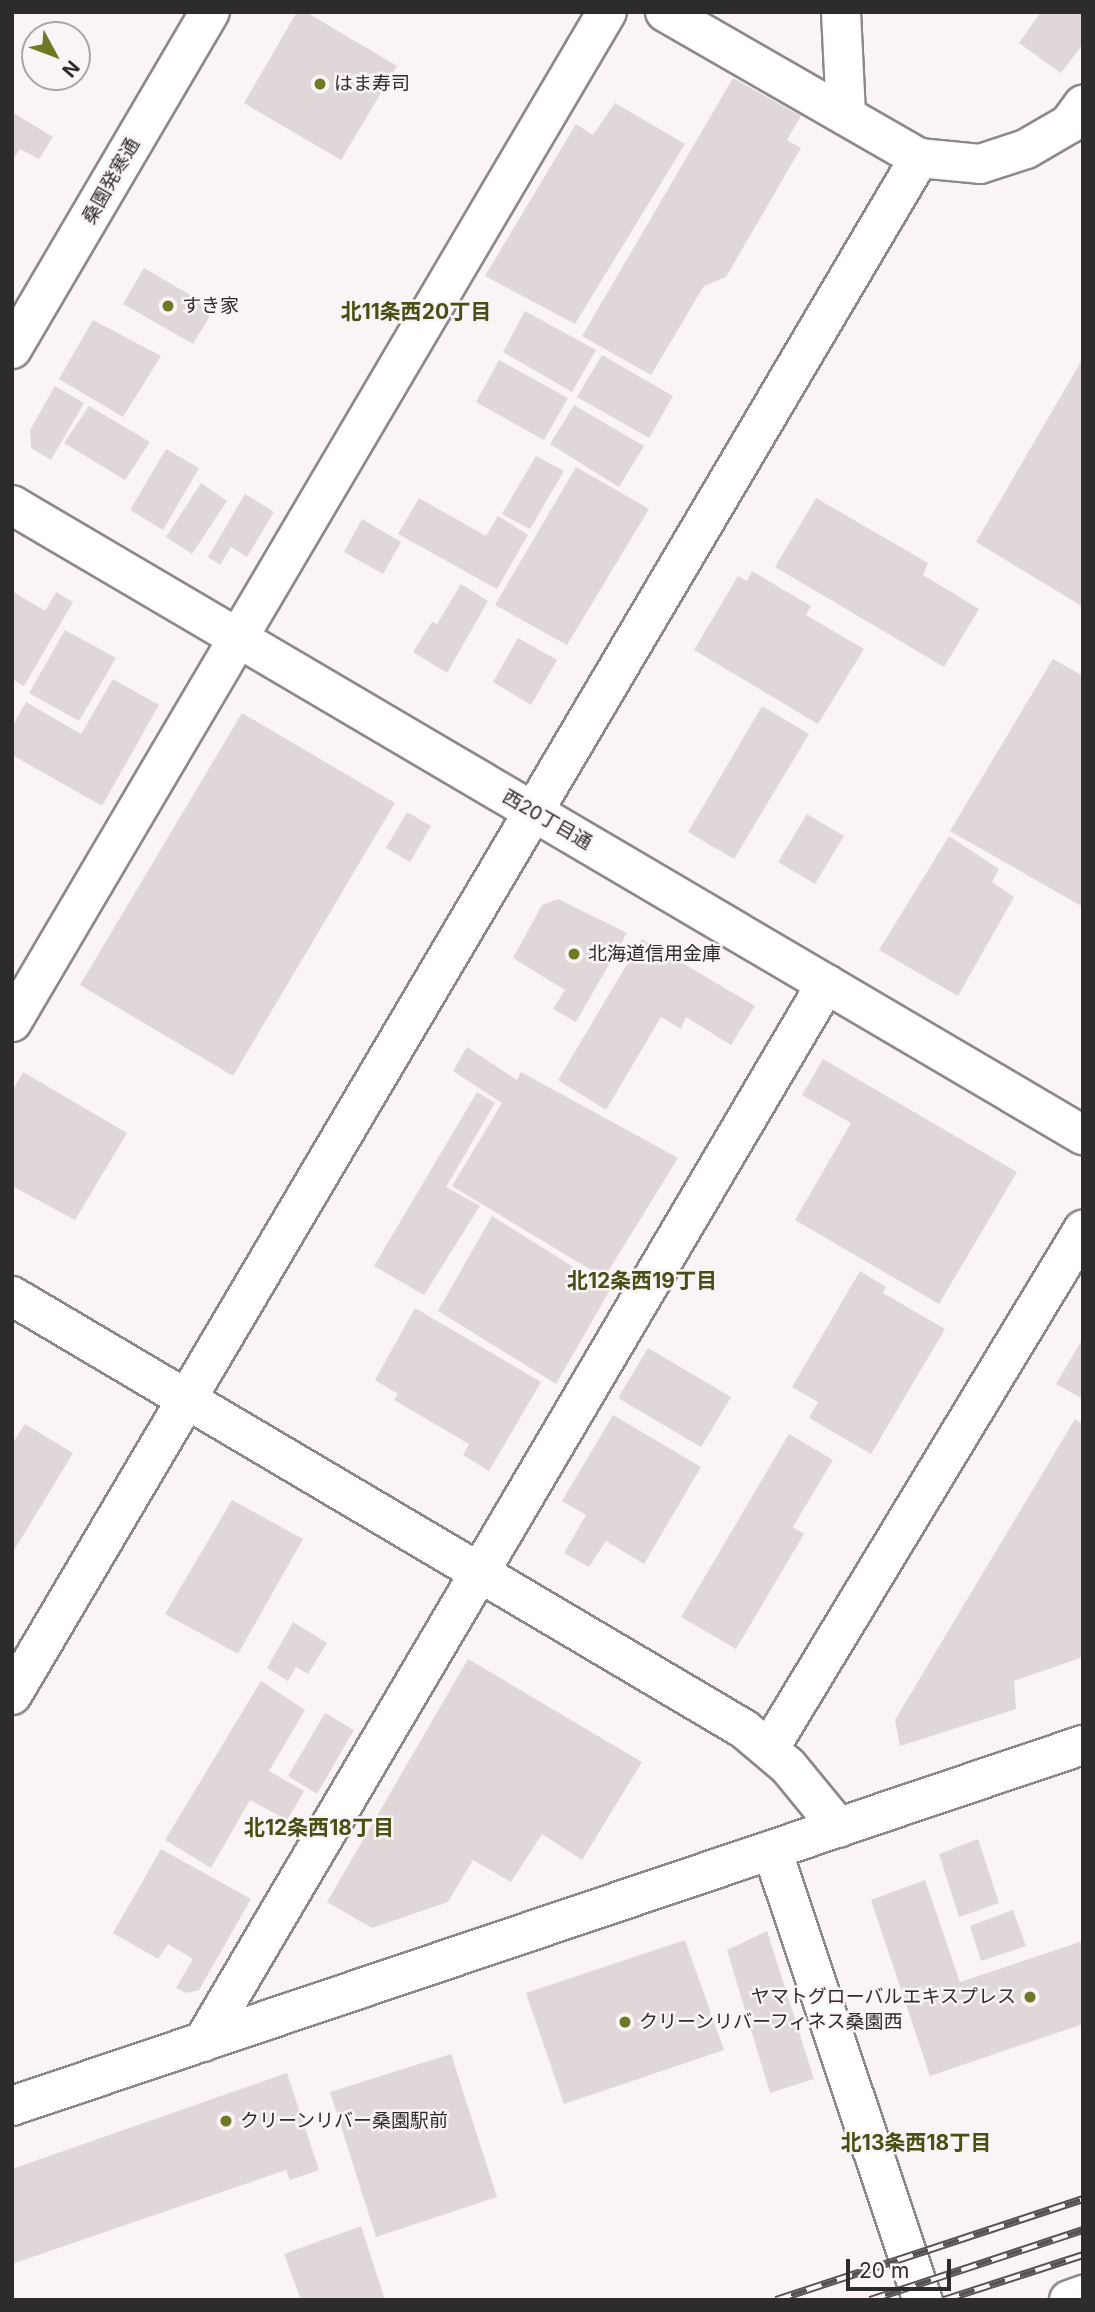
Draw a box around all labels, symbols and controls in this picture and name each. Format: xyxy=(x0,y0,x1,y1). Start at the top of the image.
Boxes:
north arrow xyxy=(21,21,91,91)
text: N xyxy=(57,56,84,82)
place label: はま寿司 xyxy=(334,73,410,95)
marker: はま寿司 xyxy=(312,76,328,92)
street label: 桑園発寒通 xyxy=(77,134,145,228)
place label: すき家 xyxy=(182,295,239,317)
marker: すき家 xyxy=(160,298,176,314)
district label: 北11条西20丁目 xyxy=(341,299,491,325)
street label: 西20丁目通 xyxy=(498,785,596,855)
place label: 北海道信用金庫 xyxy=(588,943,721,965)
marker: 北海道信用金庫 xyxy=(566,946,582,962)
district label: 北12条西19丁目 xyxy=(567,1268,717,1294)
district label: 北12条西18丁目 xyxy=(244,1815,394,1841)
place label: ヤマトグローバルエキスプレス xyxy=(750,1986,1016,2008)
marker: ヤマトグローバルエキスプレス xyxy=(1022,1989,1038,2005)
place label: クリーンリバーフィネス桑園西 xyxy=(639,2011,905,2033)
marker: クリーンリバーフィネス桑園西 xyxy=(617,2014,633,2030)
place label: クリーンリバー桑園駅前 xyxy=(240,2110,449,2132)
marker: クリーンリバー桑園駅前 xyxy=(218,2113,234,2129)
district label: 北13条西18丁目 xyxy=(841,2130,991,2156)
scale bar xyxy=(850,2246,955,2290)
text: 20 m xyxy=(859,2258,909,2283)

